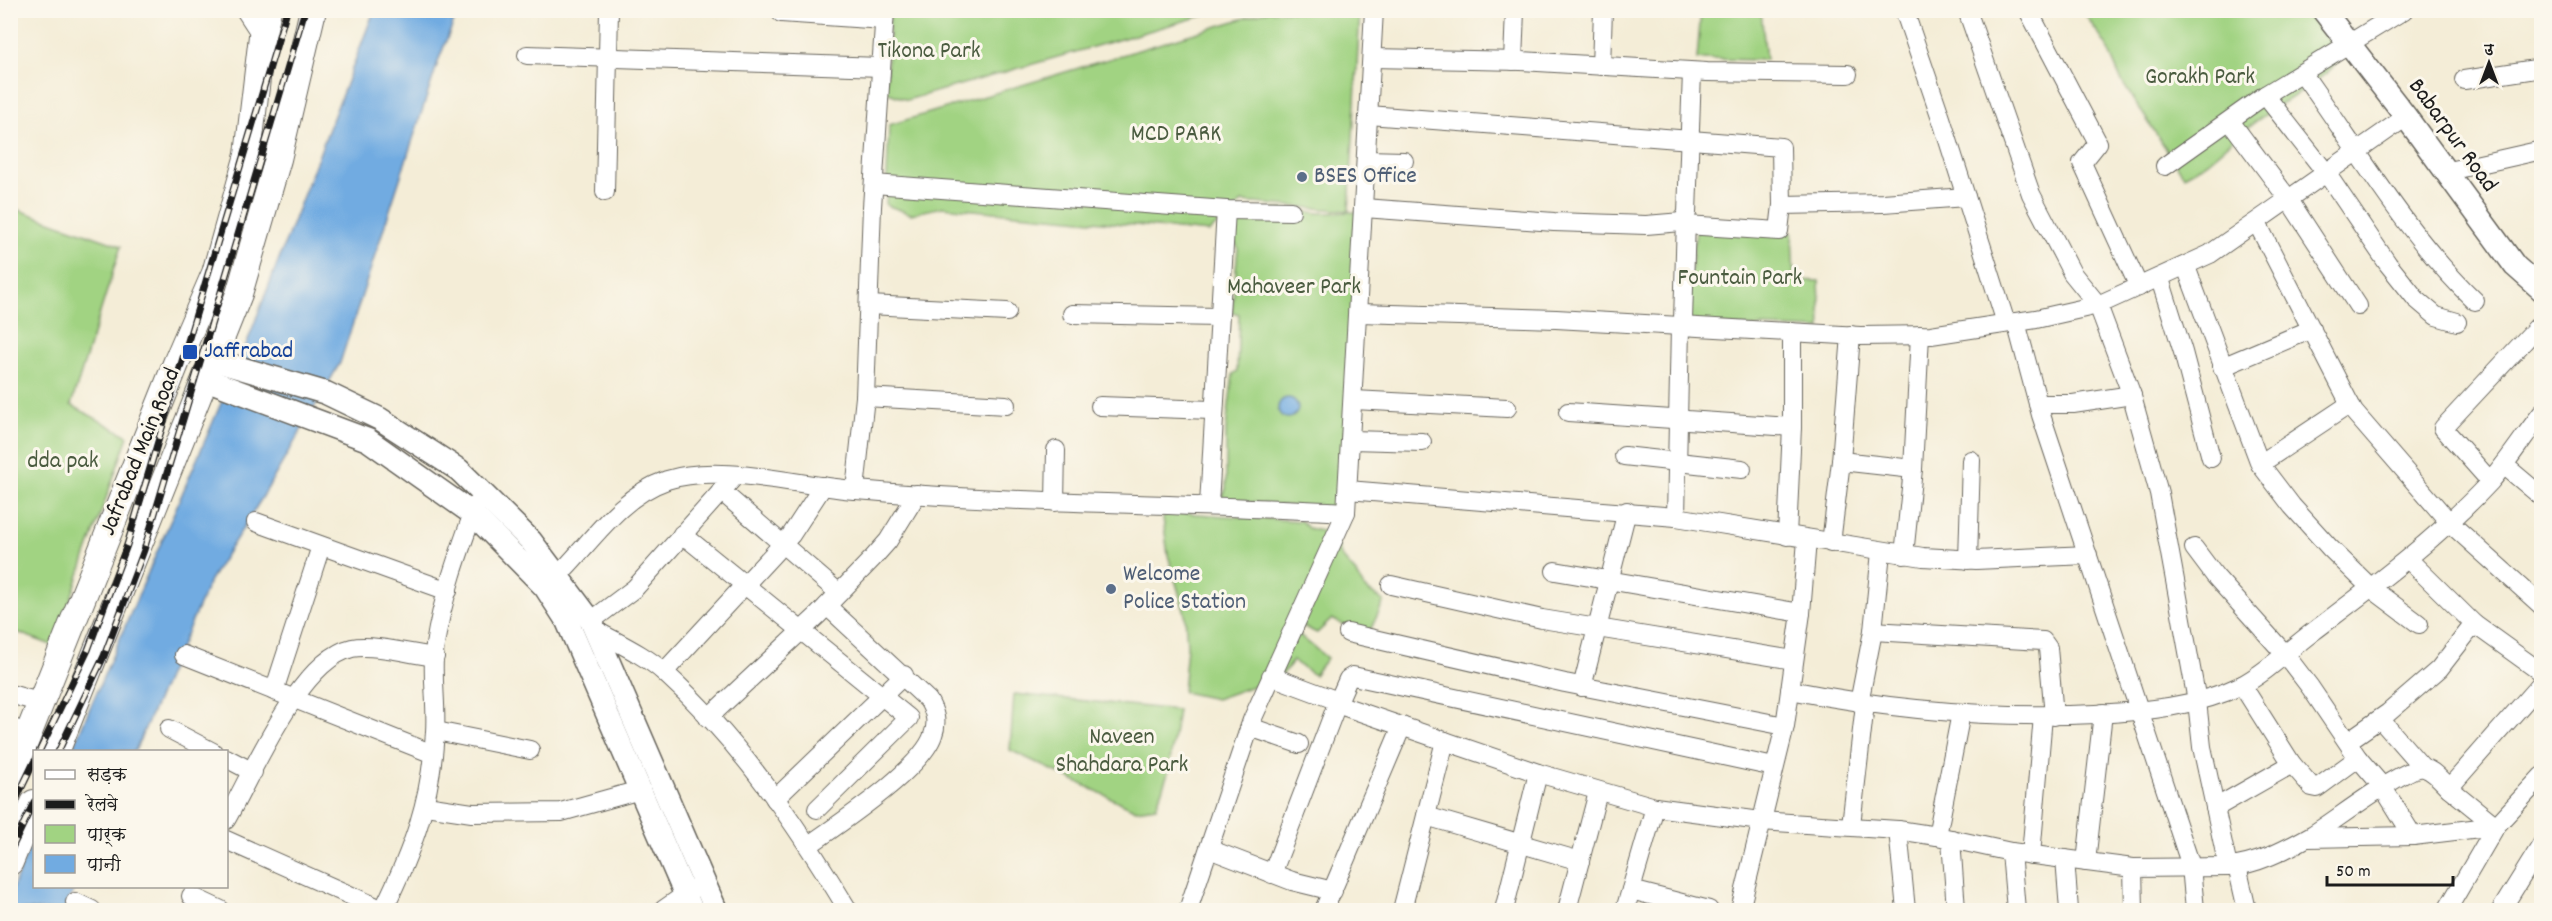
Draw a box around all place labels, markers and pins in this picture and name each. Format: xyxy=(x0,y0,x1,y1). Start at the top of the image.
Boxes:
place label: BSES Office xyxy=(1314,160,1417,194)
marker: BSES Office xyxy=(1295,170,1309,184)
place label: Jaffrabad xyxy=(204,335,293,369)
marker: Jaffrabad xyxy=(181,343,199,361)
place label: Welcome Police Station xyxy=(1123,558,1246,620)
marker: Welcome Police Station xyxy=(1104,582,1118,596)

